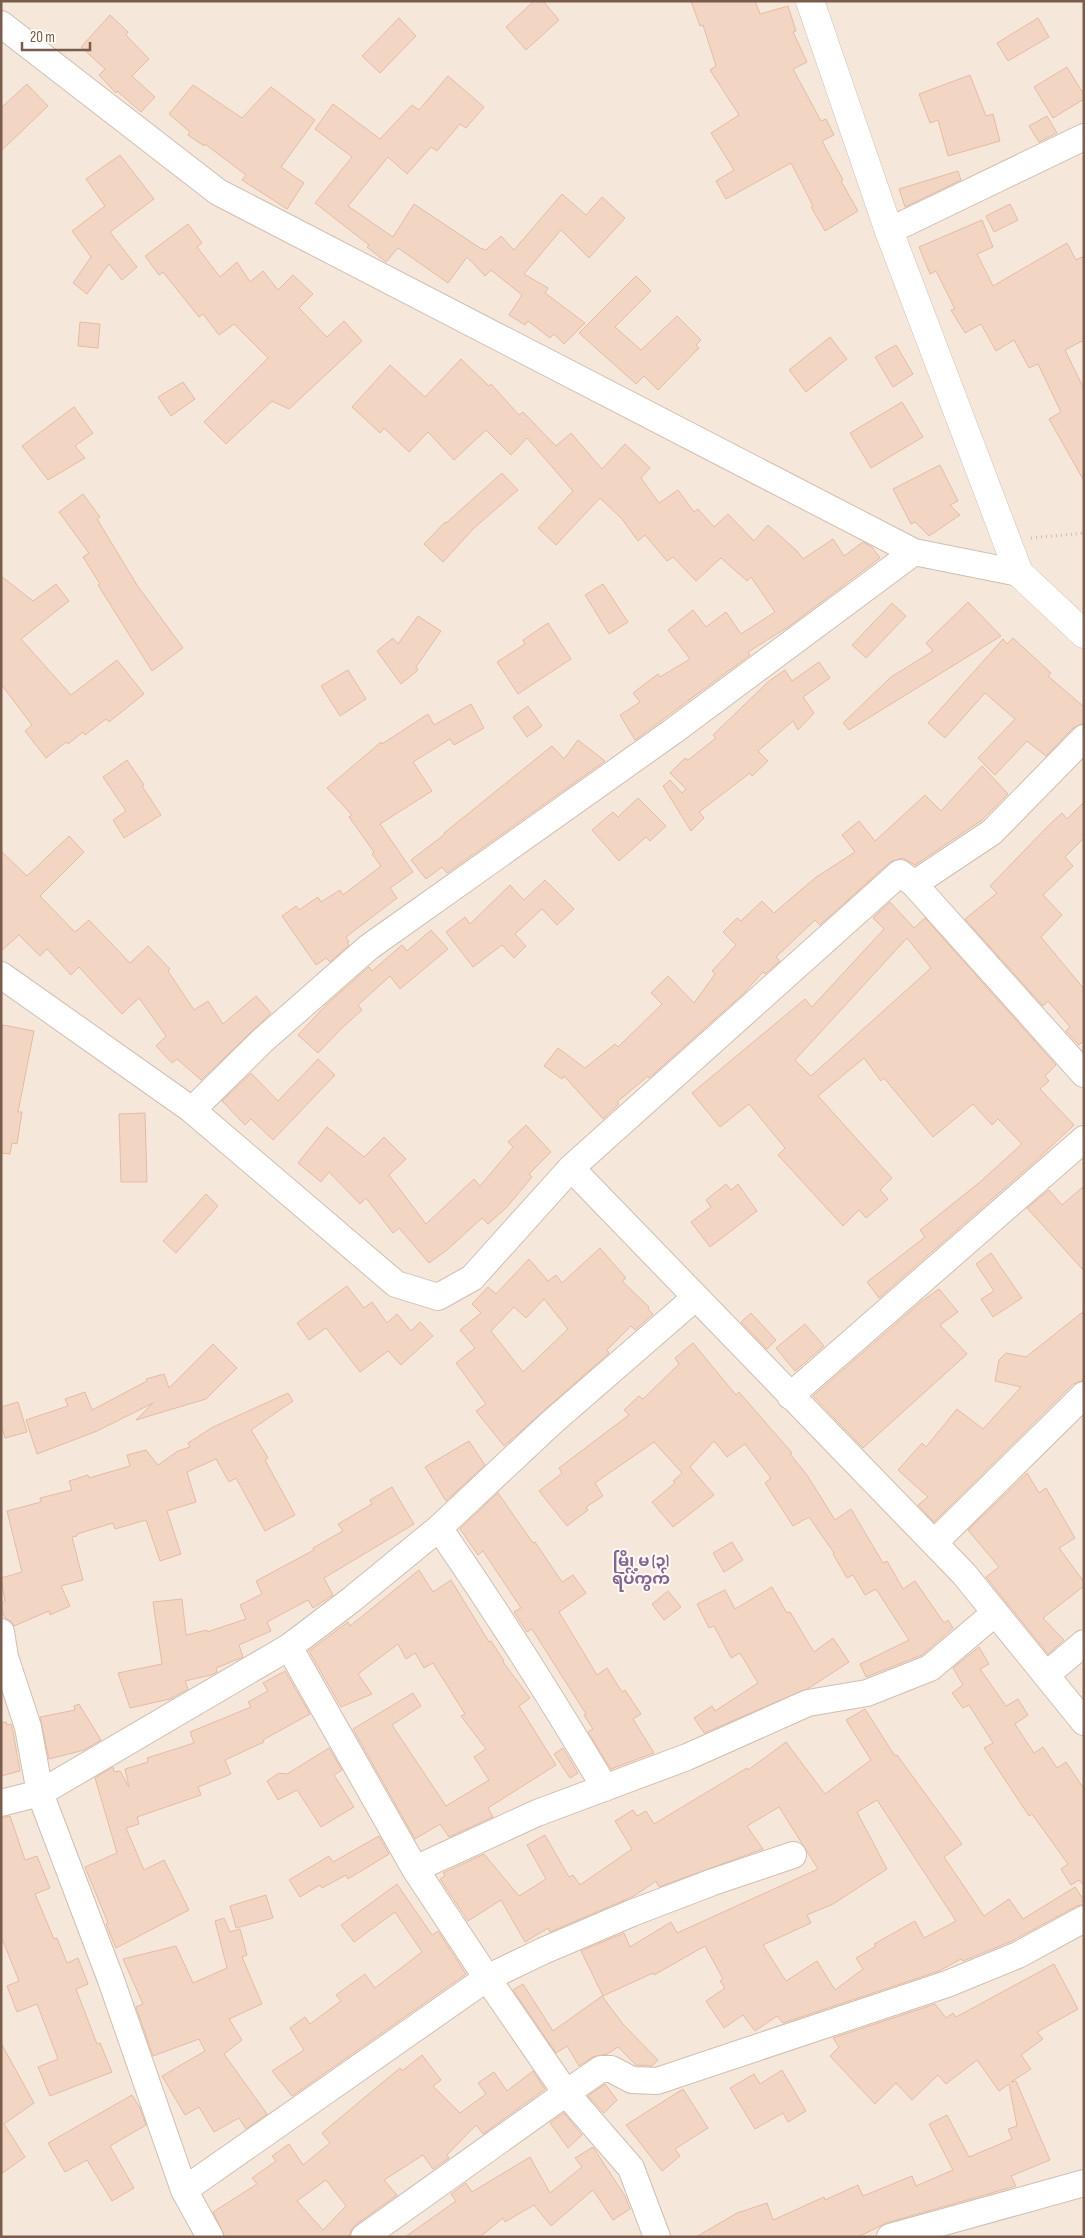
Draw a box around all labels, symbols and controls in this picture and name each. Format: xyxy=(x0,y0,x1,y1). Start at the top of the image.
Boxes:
scale bar xyxy=(22,20,90,52)
text: 20 m xyxy=(30,28,55,47)
district label: မြို့မ (၃) ရပ်ကွက် xyxy=(612,1550,670,1592)

